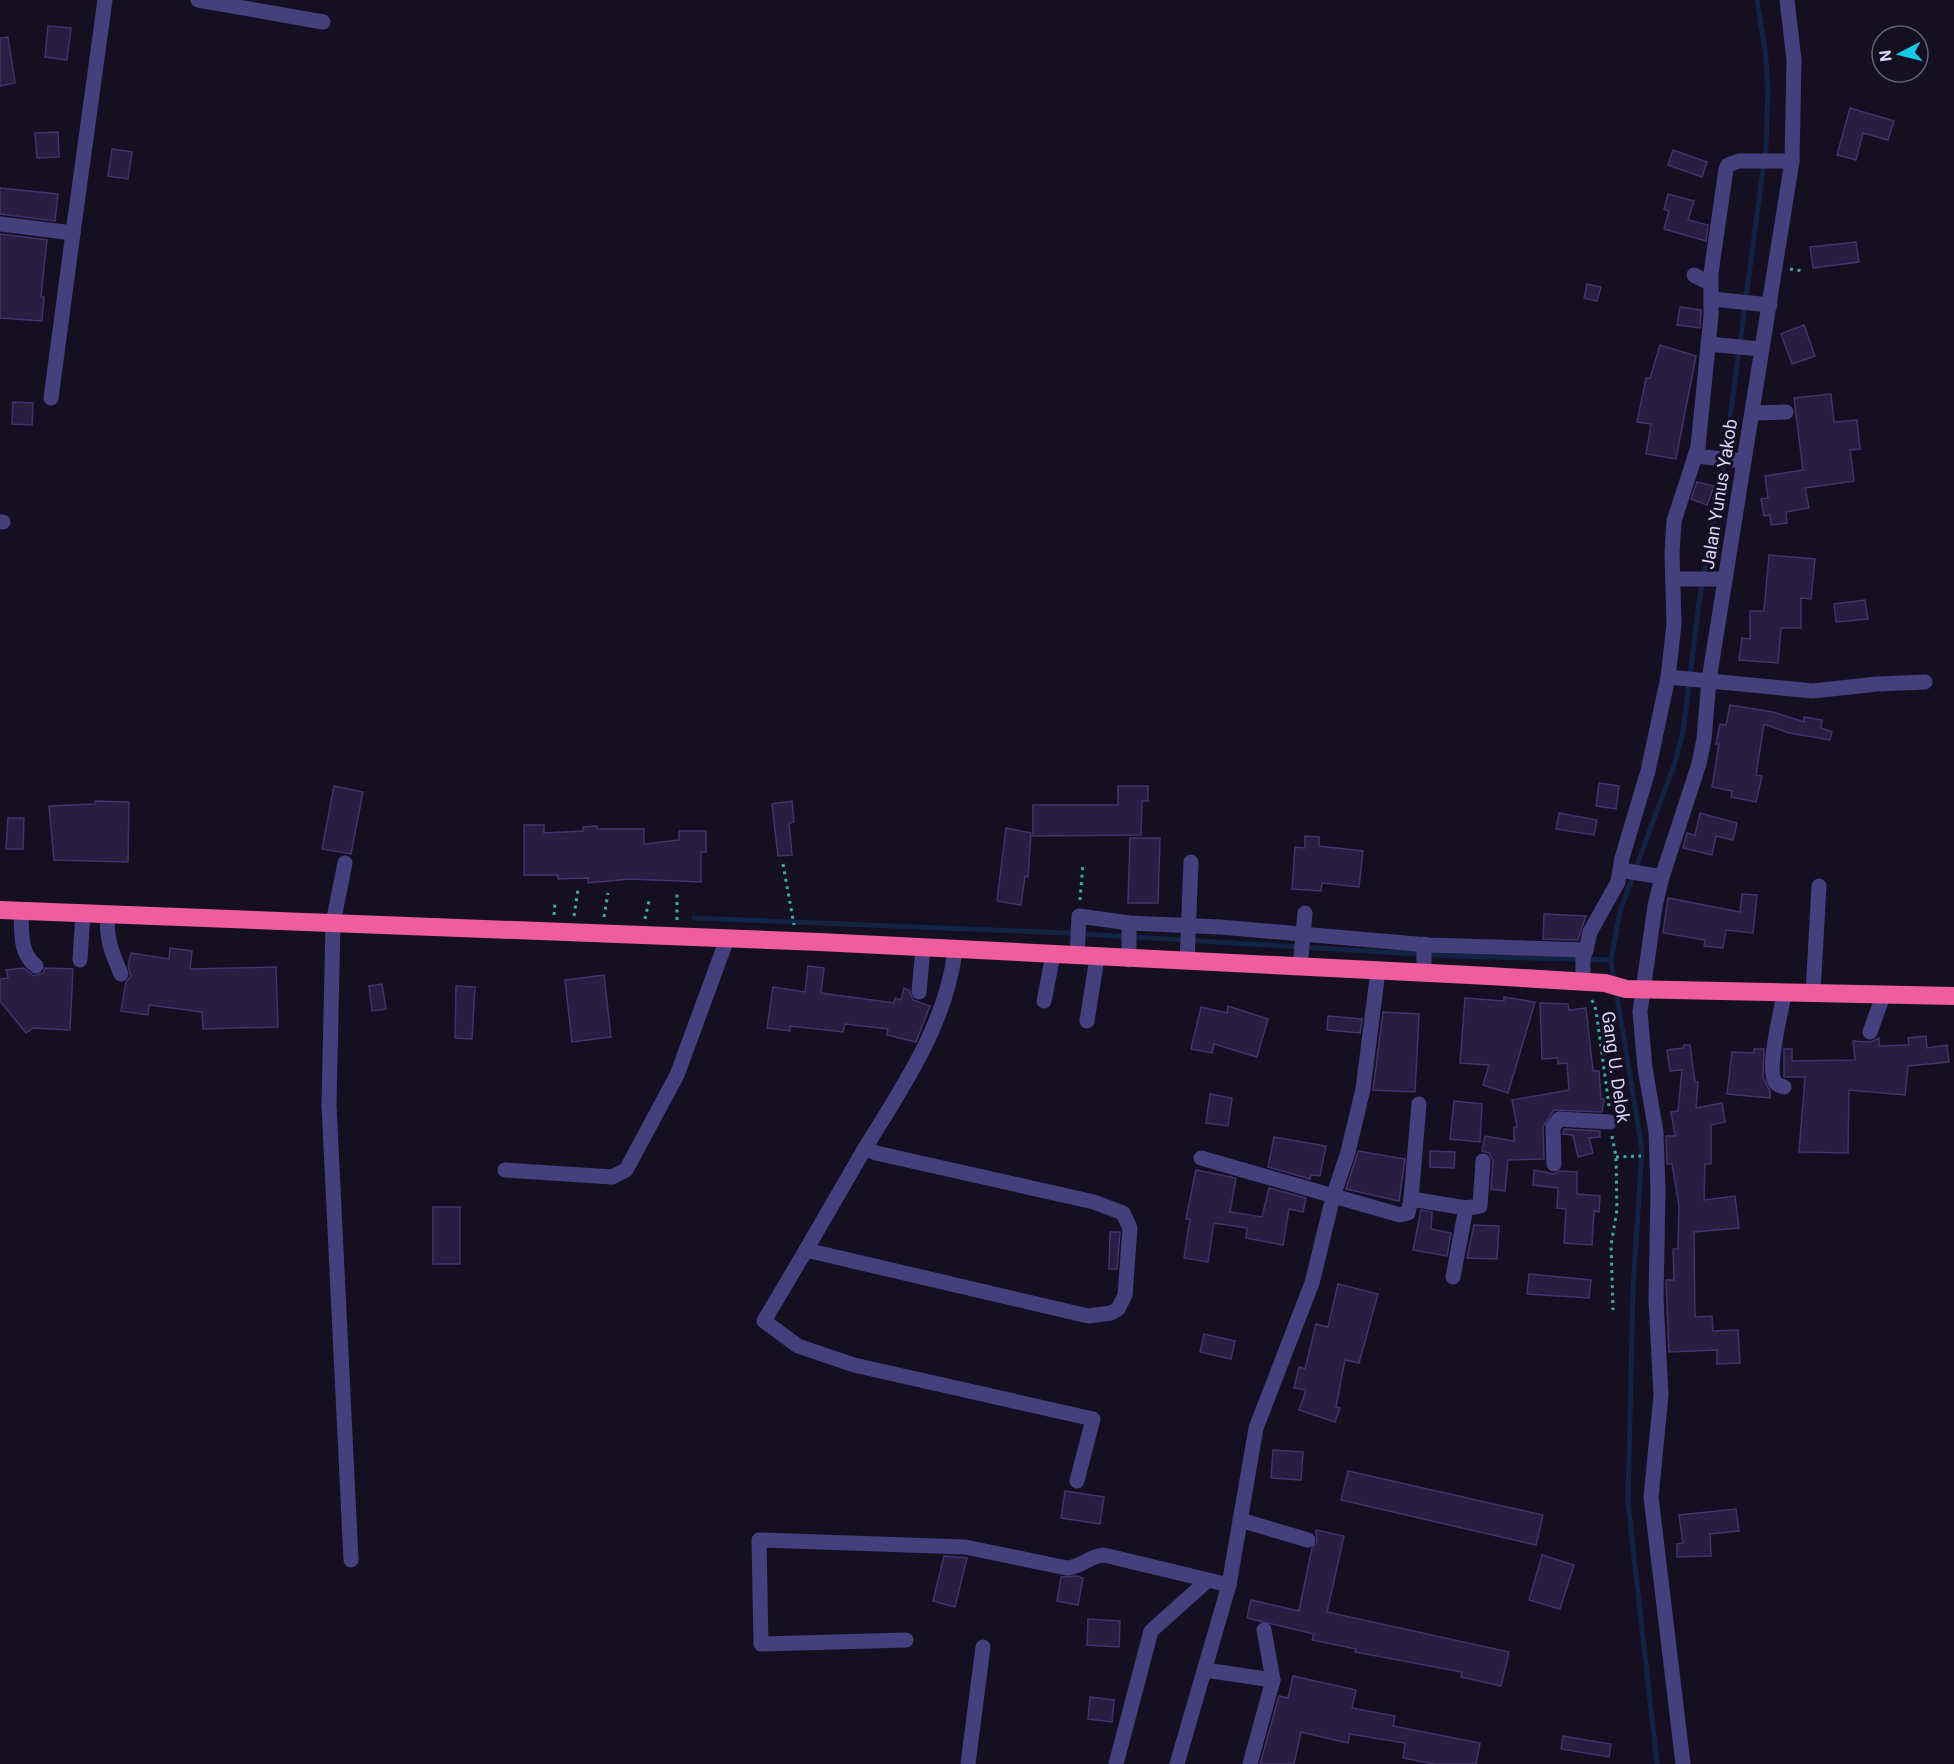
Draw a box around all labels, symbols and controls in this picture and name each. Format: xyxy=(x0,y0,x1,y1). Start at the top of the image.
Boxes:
north arrow xyxy=(1870,24,1930,84)
text: N xyxy=(1875,49,1896,63)
street label: Jalan Yunus Yakob xyxy=(1697,417,1741,571)
street label: Gang U. Delok xyxy=(1598,1010,1634,1125)

